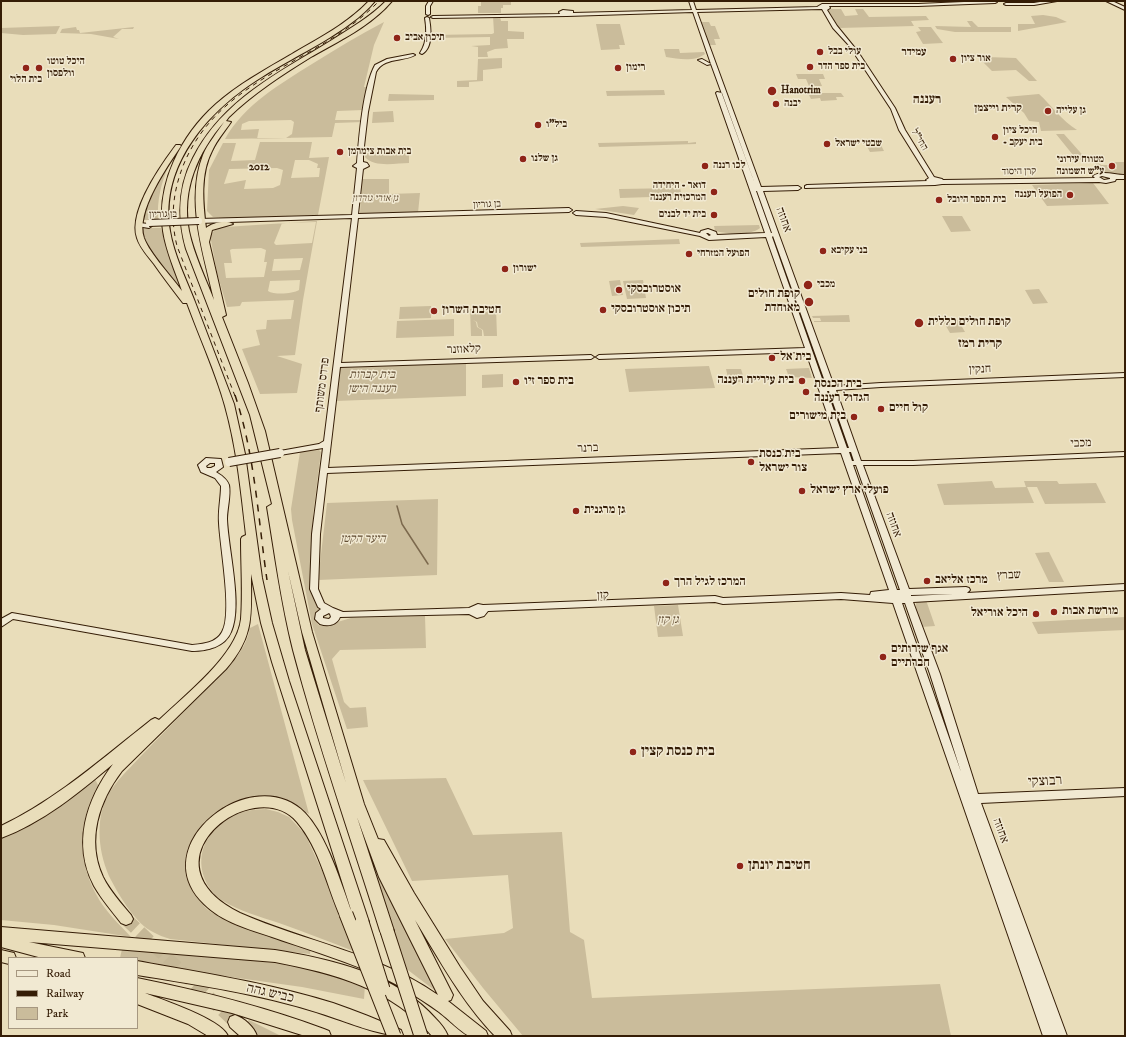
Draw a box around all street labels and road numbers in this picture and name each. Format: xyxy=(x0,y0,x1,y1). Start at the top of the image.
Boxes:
street label: החי"ל xyxy=(908,127,930,153)
street label: קרן היסוד xyxy=(1002,166,1036,178)
street label: בן גוריון xyxy=(473,199,501,211)
street label: אחוזה xyxy=(772,206,794,234)
street label: בן גוריון xyxy=(149,209,177,221)
street label: קלאוזנר xyxy=(447,342,481,358)
street label: פרדס משותף xyxy=(312,357,334,413)
street label: חנקין xyxy=(969,362,991,378)
street label: מכבי xyxy=(1070,436,1092,452)
street label: ברנר xyxy=(577,441,599,457)
street label: אחוזה xyxy=(882,511,904,539)
street label: שברץ xyxy=(997,568,1021,584)
street label: קזן xyxy=(597,589,609,603)
street label: רבוצקי xyxy=(1027,773,1063,791)
street label: אחוזה xyxy=(989,817,1011,845)
street label: כביש גהה xyxy=(245,980,295,1008)

